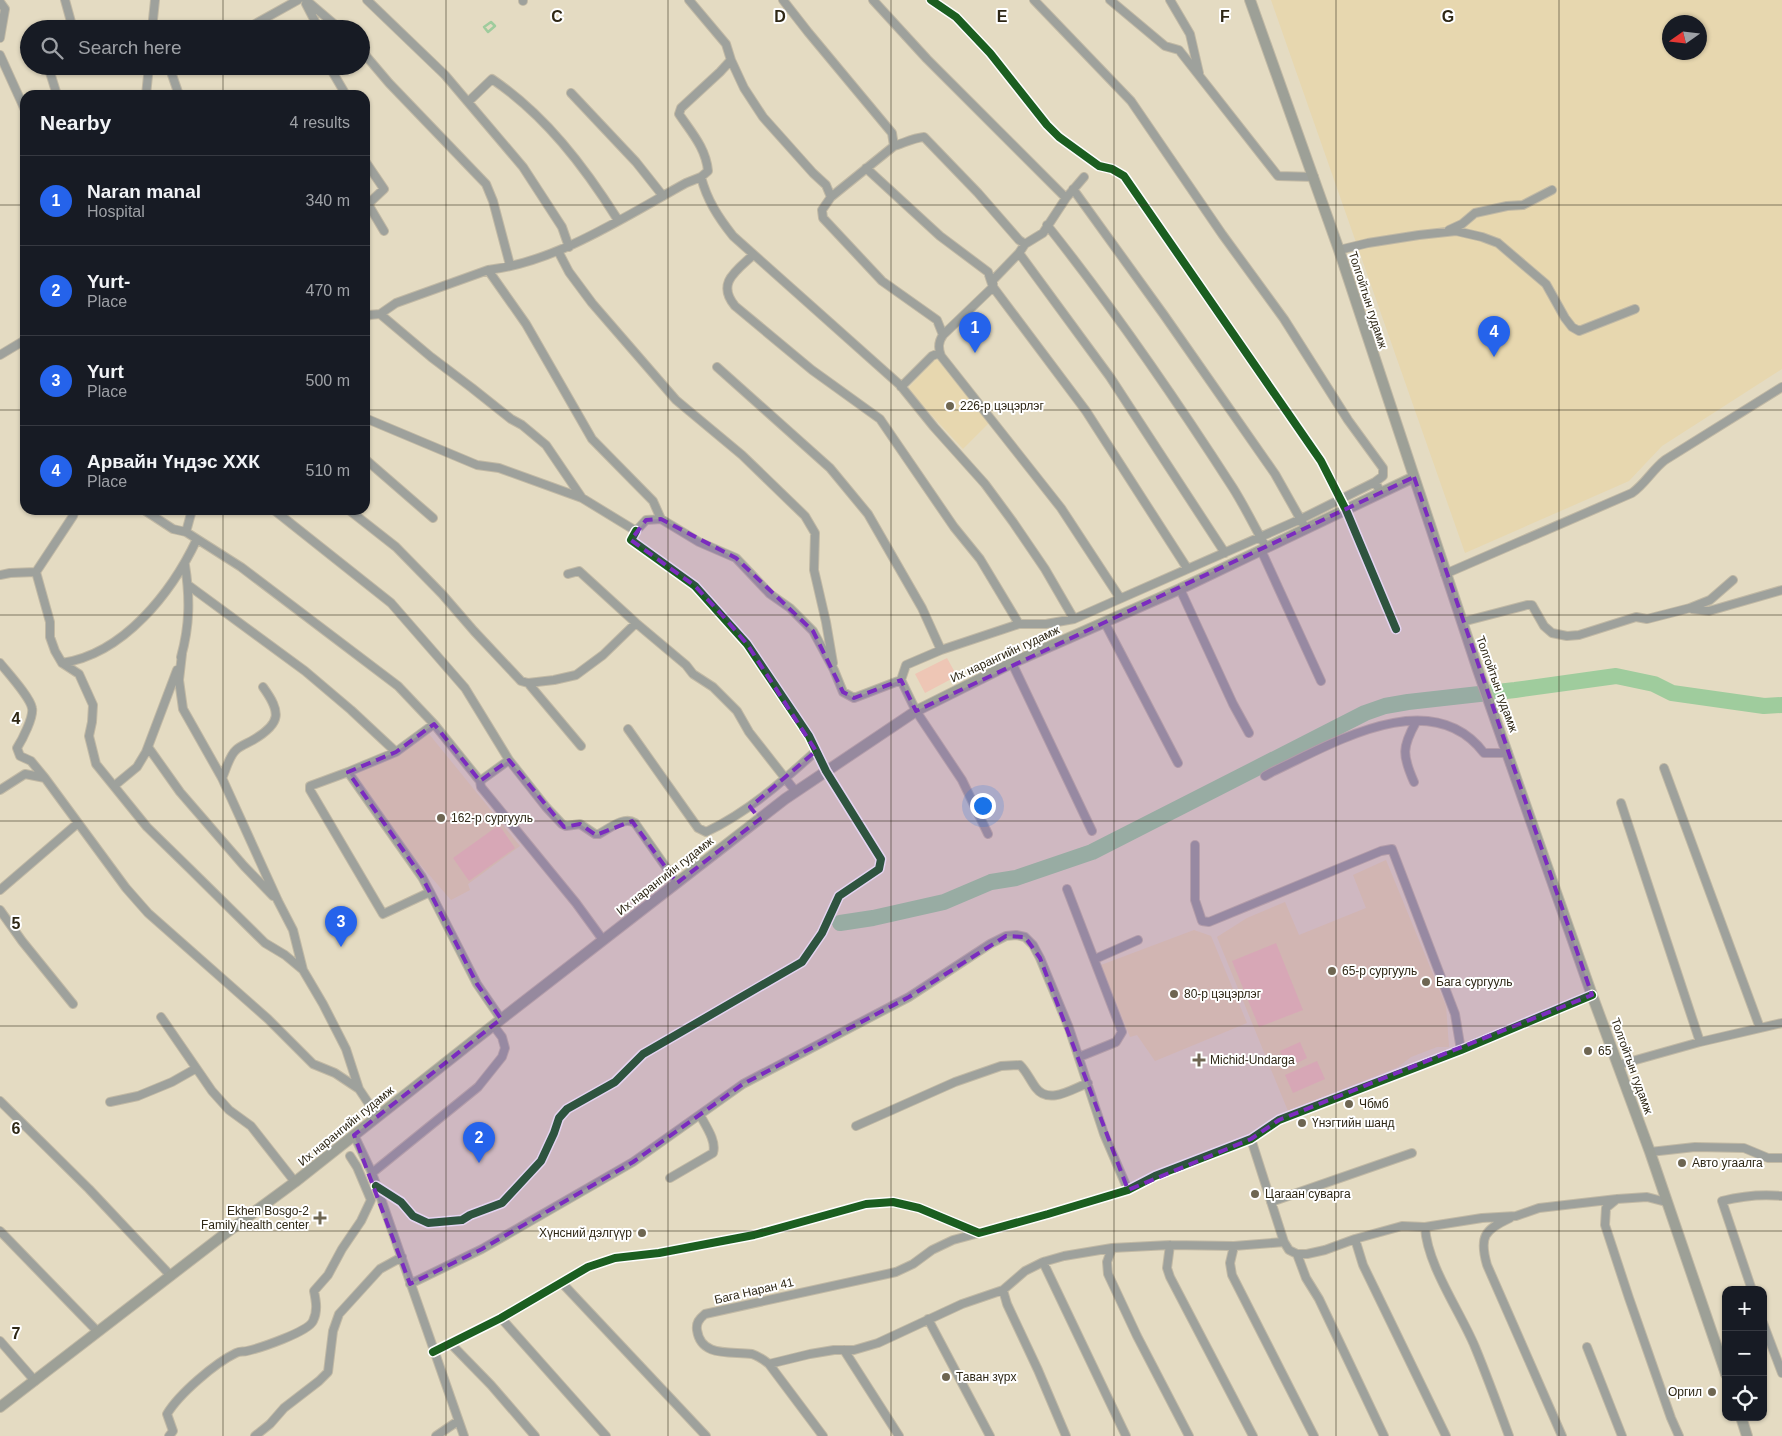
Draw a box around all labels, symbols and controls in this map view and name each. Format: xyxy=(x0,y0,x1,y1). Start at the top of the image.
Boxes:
text: C xyxy=(551,8,563,25)
text: D xyxy=(774,8,786,25)
text: E xyxy=(997,8,1008,25)
text: F xyxy=(1220,8,1230,25)
text: G xyxy=(1442,8,1454,25)
north arrow xyxy=(1662,15,1707,60)
search box xyxy=(20,20,370,75)
icon: search xyxy=(38,34,66,62)
text: Search here xyxy=(78,37,182,58)
text: Nearby xyxy=(40,111,111,134)
text: 4 results xyxy=(290,114,350,131)
text: Naran manal xyxy=(87,181,201,202)
text: 1 xyxy=(52,192,60,209)
text: 340 m xyxy=(306,192,350,209)
text: Hospital xyxy=(87,203,145,220)
street label: Толгойтын гудамж xyxy=(1346,250,1390,350)
text: Yurt- xyxy=(87,271,130,292)
text: 2 xyxy=(52,282,60,299)
text: 470 m xyxy=(306,282,350,299)
text: Place xyxy=(87,293,127,310)
pin: 1 xyxy=(959,312,991,353)
pin: 4 xyxy=(1478,316,1510,357)
text: Yurt xyxy=(87,361,124,382)
text: 3 xyxy=(52,372,60,389)
text: 500 m xyxy=(306,372,350,389)
text: Place xyxy=(87,383,127,400)
place label: 226-р цэцэрлэг xyxy=(960,399,1044,413)
marker: 226-р цэцэрлэг xyxy=(944,400,956,412)
text: Арвайн Үндэс ХХК xyxy=(87,451,260,472)
text: 4 xyxy=(52,462,60,479)
text: 510 m xyxy=(306,462,350,479)
text: Place xyxy=(87,473,127,490)
street label: Их нарангийн гудамж xyxy=(948,623,1062,685)
street label: Толгойтын гудамж xyxy=(1473,634,1521,734)
text: 4 xyxy=(12,710,21,727)
your location xyxy=(970,793,996,819)
place label: 162-р сургууль xyxy=(451,811,533,825)
marker: 162-р сургууль xyxy=(435,812,447,824)
street label: Их нарангийн гудамж xyxy=(614,834,716,918)
pin: 3 xyxy=(325,906,357,947)
text: 5 xyxy=(12,915,21,932)
place label: 65-р сургууль xyxy=(1342,964,1417,978)
marker: 65-р сургууль xyxy=(1326,965,1338,977)
place label: Бага сургууль xyxy=(1436,975,1513,989)
marker: Бага сургууль xyxy=(1420,976,1432,988)
place label: 80-р цэцэрлэг xyxy=(1184,987,1262,1001)
marker: 80-р цэцэрлэг xyxy=(1168,988,1180,1000)
street label: Толгойтын гудамж xyxy=(1608,1016,1656,1116)
place label: 65 xyxy=(1598,1044,1612,1058)
marker: 65 xyxy=(1582,1045,1594,1057)
marker: Michid-Undarga xyxy=(1192,1053,1206,1067)
place label: Michid-Undarga xyxy=(1210,1053,1295,1067)
street label: Их нарангийн гудамж xyxy=(295,1083,397,1169)
place label: Чбмб xyxy=(1359,1097,1389,1111)
marker: Чбмб xyxy=(1343,1098,1355,1110)
place label: Үнэгтийн шанд xyxy=(1312,1116,1395,1130)
marker: Үнэгтийн шанд xyxy=(1296,1117,1308,1129)
text: 6 xyxy=(12,1120,21,1137)
pin: 2 xyxy=(463,1122,495,1163)
place label: Авто угаалга xyxy=(1692,1156,1763,1170)
marker: Авто угаалга xyxy=(1676,1157,1688,1169)
place label: Цагаан суварга xyxy=(1265,1187,1351,1201)
marker: Цагаан суварга xyxy=(1249,1188,1261,1200)
place label: Ekhen Bosgo-2 Family health center xyxy=(201,1204,309,1232)
marker: Ekhen Bosgo-2 Family health center xyxy=(313,1211,327,1225)
place label: Хүнсний дэлгүүр xyxy=(539,1226,632,1240)
marker: Хүнсний дэлгүүр xyxy=(636,1227,648,1239)
street label: Бага Наран 41 xyxy=(713,1275,795,1307)
map controls xyxy=(1722,1286,1767,1421)
button: + xyxy=(1722,1286,1767,1331)
text: 7 xyxy=(12,1325,21,1342)
button: − xyxy=(1722,1331,1767,1376)
place label: Таван зүрх xyxy=(956,1370,1016,1384)
marker: Таван зүрх xyxy=(940,1371,952,1383)
button: locate xyxy=(1722,1376,1767,1421)
place label: Оргил xyxy=(1668,1385,1702,1399)
marker: Оргил xyxy=(1706,1386,1718,1398)

